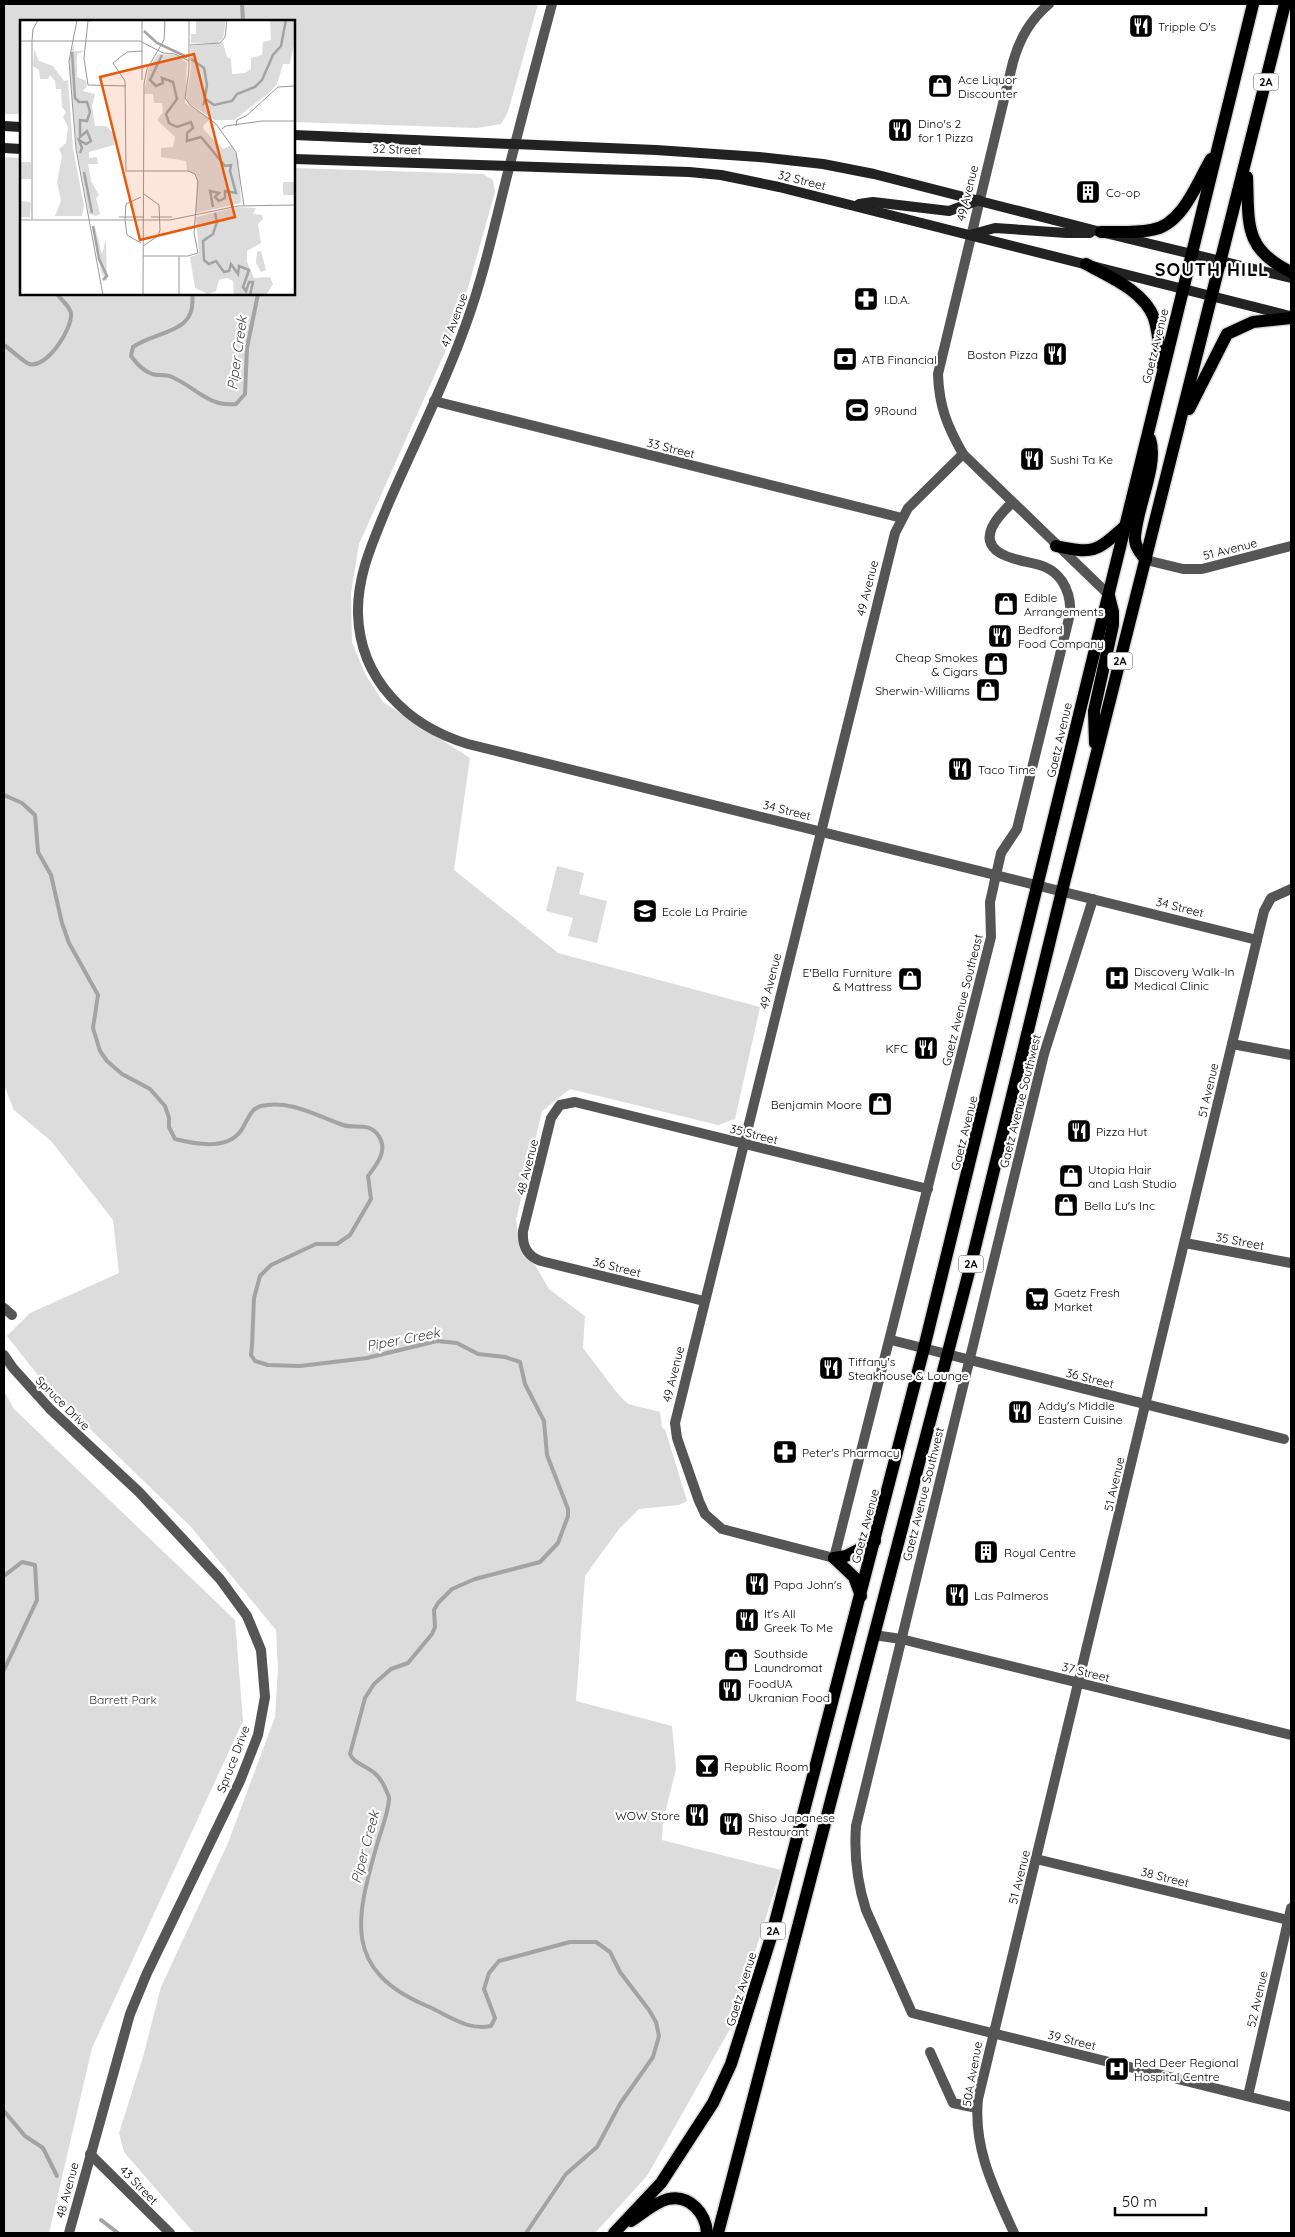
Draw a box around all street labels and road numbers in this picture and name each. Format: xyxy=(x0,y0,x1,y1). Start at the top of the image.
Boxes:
road number: 2A xyxy=(1254,74,1278,90)
street label: 32 Street xyxy=(372,141,422,157)
street label: 49 Avenue xyxy=(953,163,981,223)
street label: 32 Street xyxy=(776,167,828,193)
street label: 47 Avenue xyxy=(437,291,471,349)
street label: Gaetz Avenue xyxy=(1138,307,1172,385)
street label: 33 Street xyxy=(646,435,696,461)
street label: 51 Avenue xyxy=(1201,535,1259,563)
street label: 49 Avenue xyxy=(853,558,881,618)
road number: 2A xyxy=(1108,652,1132,669)
street label: Gaetz Avenue xyxy=(1043,701,1075,779)
street label: 34 Street xyxy=(762,797,812,823)
street label: 34 Street xyxy=(1155,894,1205,920)
street label: Gaetz Avenue Southeast xyxy=(938,932,986,1068)
street label: 49 Avenue xyxy=(756,951,784,1011)
street label: Gaetz Avenue Southwest xyxy=(996,1033,1044,1169)
street label: 51 Avenue xyxy=(1194,1061,1222,1119)
street label: Gaetz Avenue xyxy=(947,1094,981,1172)
street label: 35 Street xyxy=(728,1121,780,1147)
street label: 48 Avenue xyxy=(513,1137,541,1197)
street label: 35 Street xyxy=(1215,1229,1265,1253)
street label: 36 Street xyxy=(591,1254,643,1280)
road number: 2A xyxy=(958,1256,984,1272)
street label: 49 Avenue xyxy=(659,1344,687,1404)
street label: 36 Street xyxy=(1064,1365,1116,1391)
street label: Spruce Drive xyxy=(33,1373,93,1433)
street label: Gaetz Avenue Southwest xyxy=(899,1426,947,1562)
street label: 51 Avenue xyxy=(1100,1455,1128,1513)
street label: Gaetz Avenue xyxy=(848,1487,882,1565)
street label: 37 Street xyxy=(1061,1659,1111,1685)
street label: Spruce Drive xyxy=(213,1723,253,1795)
street label: 51 Avenue xyxy=(1005,1848,1033,1906)
street label: 38 Street xyxy=(1139,1864,1191,1890)
road number: 2A xyxy=(760,1922,786,1940)
street label: Gaetz Avenue xyxy=(723,1950,759,2028)
street label: 52 Avenue xyxy=(1243,1969,1271,2029)
street label: 39 Street xyxy=(1046,2027,1098,2053)
street label: 50A Avenue xyxy=(959,2040,985,2108)
street label: 48 Avenue xyxy=(52,2160,82,2220)
street label: 43 Street xyxy=(117,2162,161,2208)

